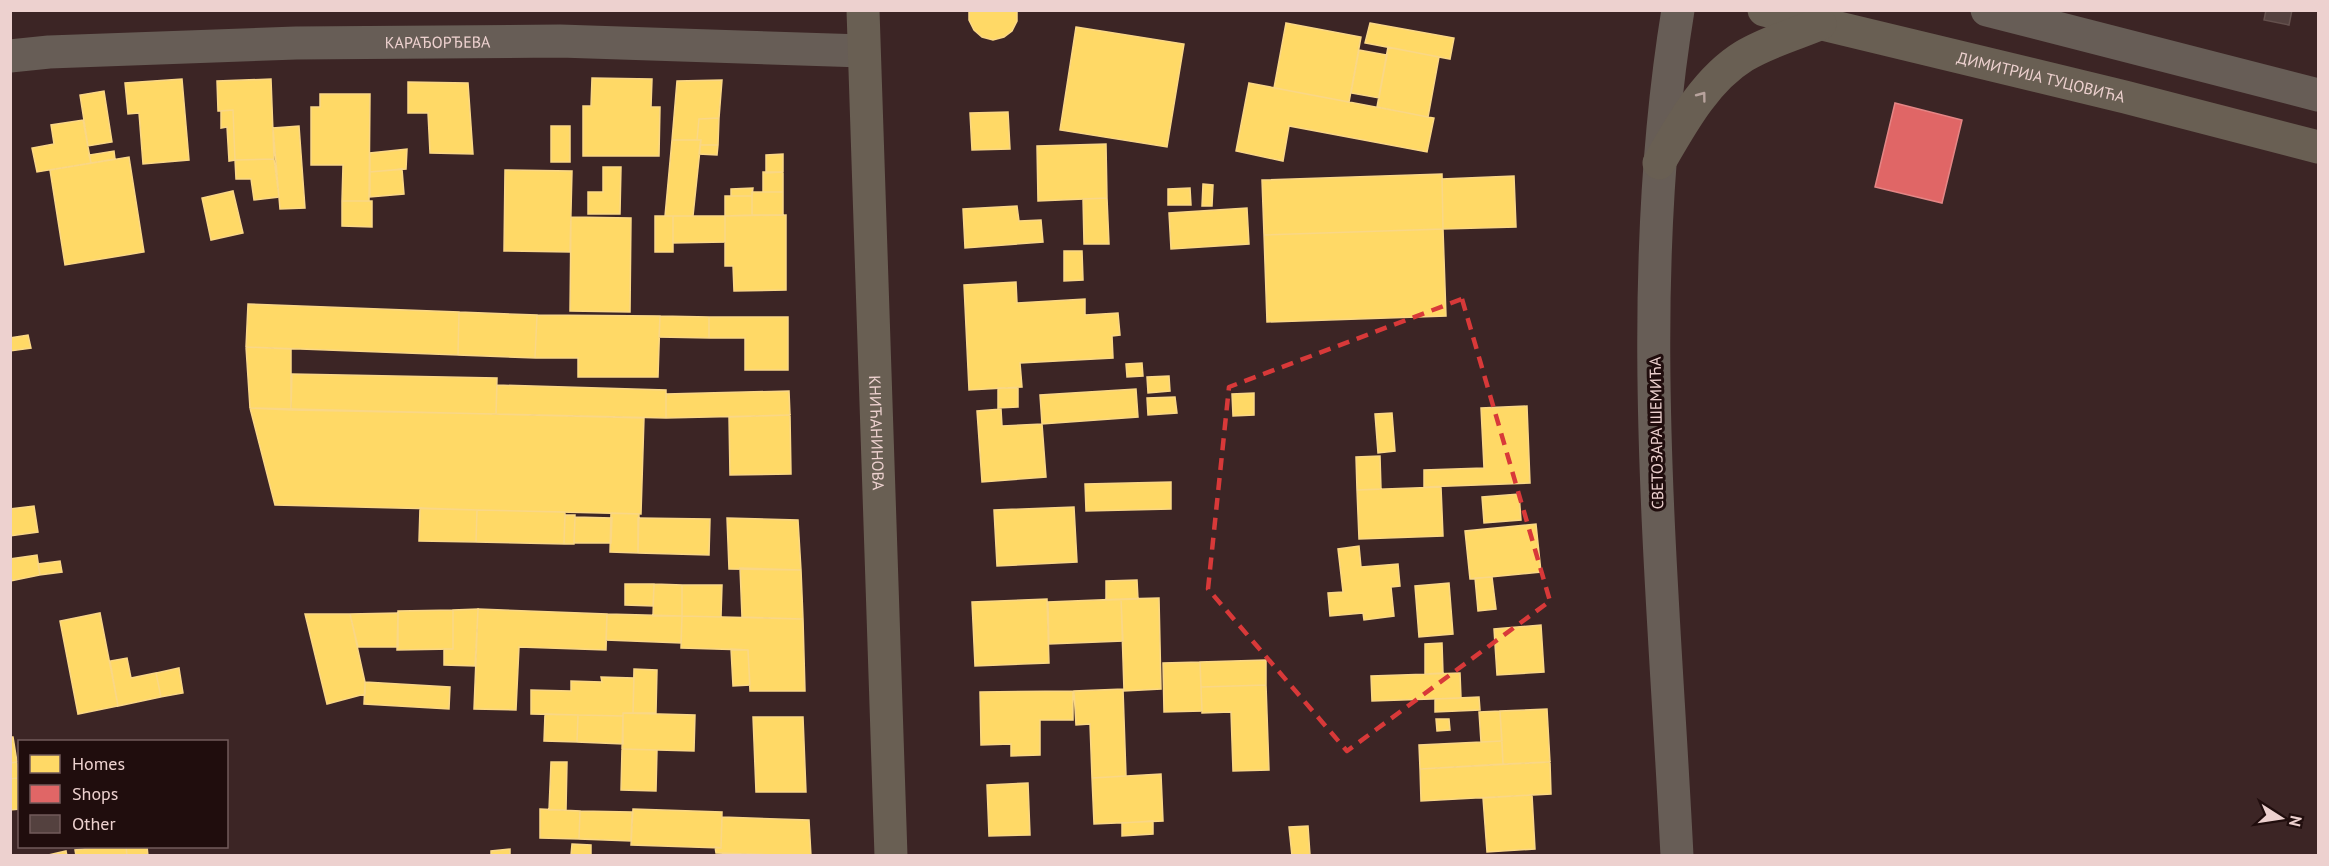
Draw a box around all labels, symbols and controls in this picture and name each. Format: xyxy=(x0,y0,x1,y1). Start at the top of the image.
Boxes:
street label: КАРАЂОРЂЕВА xyxy=(385,32,491,52)
street label: ДИМИТРИЈА ТУЦОВИЋА xyxy=(1955,47,2128,107)
one-way arrow xyxy=(1694,92,1705,103)
street label: СВЕТОЗАРА ШЕМИЋА xyxy=(1645,356,1667,509)
street label: КНИЋАНИНОВА xyxy=(865,375,889,491)
legend xyxy=(18,740,228,848)
text: Homes xyxy=(72,752,125,775)
text: Shops xyxy=(72,782,118,805)
north arrow xyxy=(2251,788,2311,848)
text: Other xyxy=(72,812,116,835)
text: N xyxy=(2285,814,2307,828)

